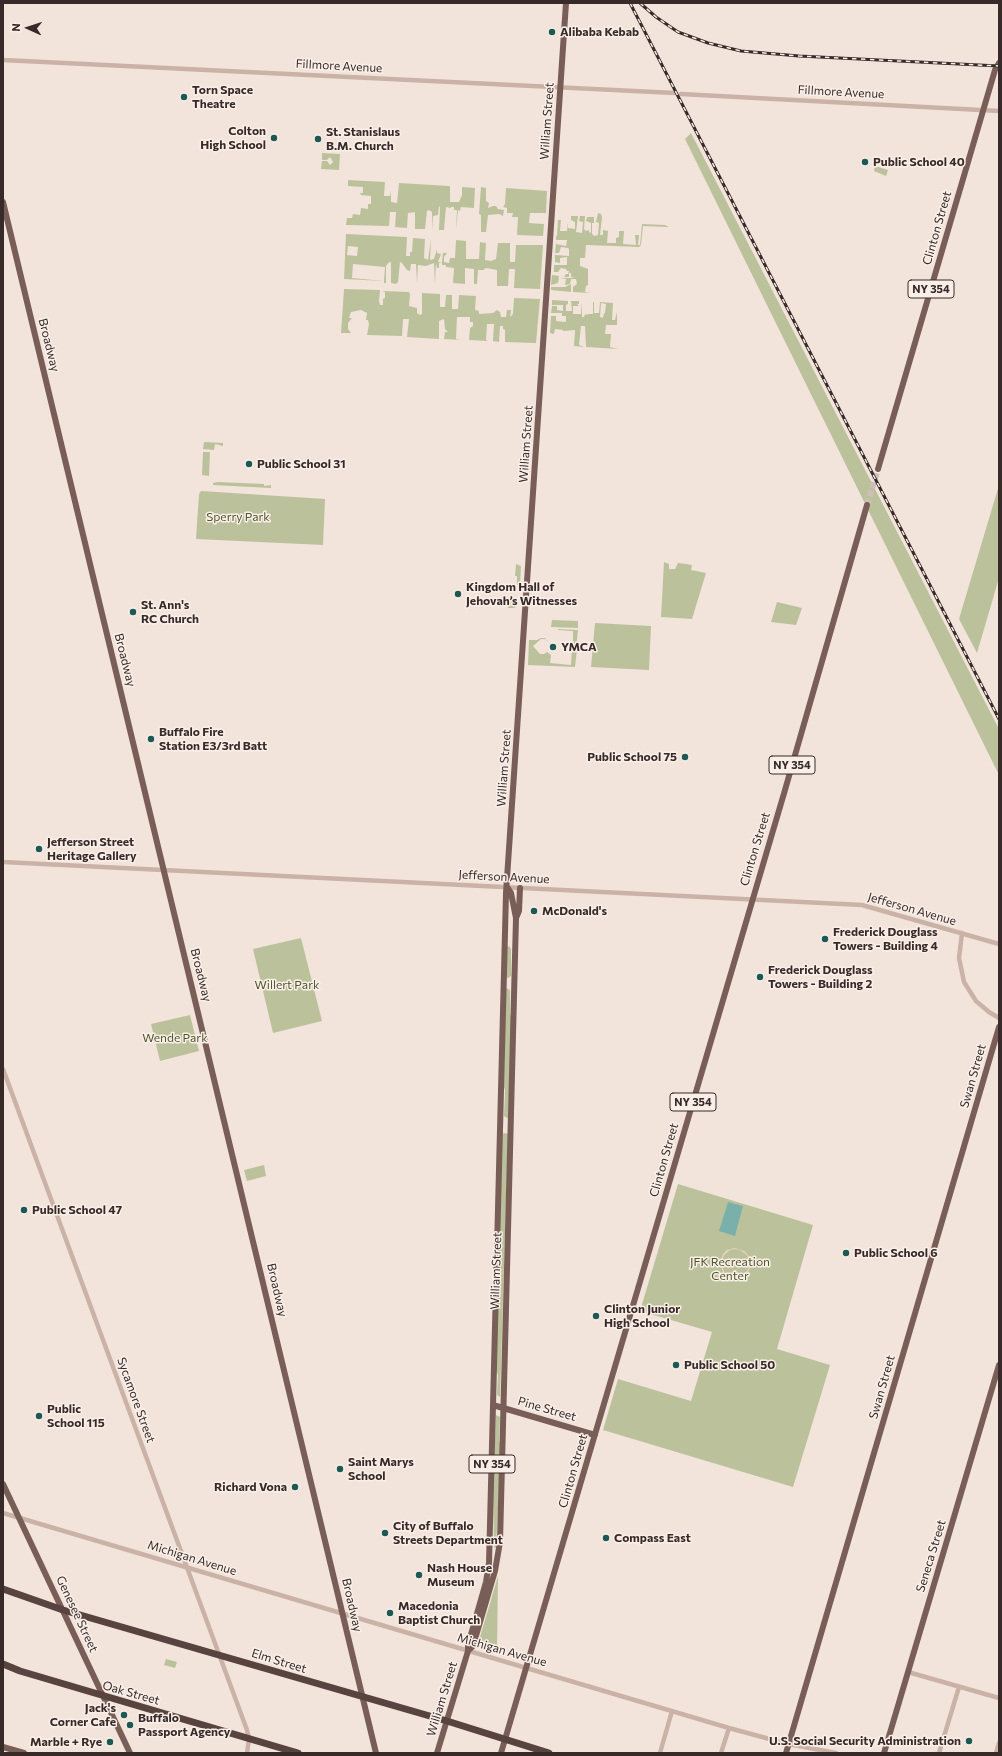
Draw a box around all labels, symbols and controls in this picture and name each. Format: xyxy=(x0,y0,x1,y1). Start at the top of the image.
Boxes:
north arrow xyxy=(8,8,48,48)
text: N xyxy=(9,23,22,32)
place label: Alibaba Kebab xyxy=(560,25,639,39)
marker: Alibaba Kebab xyxy=(547,27,557,37)
street label: Fillmore Avenue xyxy=(295,57,383,75)
street label: William Street xyxy=(537,82,557,160)
place label: Torn Space Theatre xyxy=(192,83,253,111)
street label: Fillmore Avenue xyxy=(797,83,885,101)
marker: Torn Space Theatre xyxy=(179,92,189,102)
place label: Colton High School xyxy=(200,124,266,152)
place label: St. Stanislaus B.M. Church xyxy=(326,125,400,153)
marker: Colton High School xyxy=(269,133,279,143)
marker: St. Stanislaus B.M. Church xyxy=(313,134,323,144)
place label: Public School 40 xyxy=(873,155,965,169)
marker: Public School 40 xyxy=(860,157,870,167)
street label: Clinton Street xyxy=(920,189,954,267)
road number: NY 354 xyxy=(908,280,954,298)
street label: Broadway xyxy=(35,317,63,373)
street label: William Street xyxy=(516,405,536,483)
place label: Public School 31 xyxy=(257,457,346,471)
marker: Public School 31 xyxy=(244,459,254,469)
park label: Sperry Park xyxy=(206,510,270,524)
place label: Kingdom Hall of Jehovah’s Witnesses xyxy=(466,580,577,608)
marker: Kingdom Hall of Jehovah’s Witnesses xyxy=(453,589,463,599)
place label: St. Ann's RC Church xyxy=(141,598,199,626)
marker: St. Ann's RC Church xyxy=(128,607,138,617)
street label: Broadway xyxy=(111,632,139,688)
place label: YMCA xyxy=(561,640,597,654)
marker: YMCA xyxy=(548,642,558,652)
place label: Buffalo Fire Station E3/3rd Batt xyxy=(159,725,267,753)
street label: William Street xyxy=(494,729,514,807)
marker: Buffalo Fire Station E3/3rd Batt xyxy=(146,734,156,744)
place label: Public School 75 xyxy=(587,750,677,764)
marker: Public School 75 xyxy=(680,752,690,762)
road number: NY 354 xyxy=(769,756,815,774)
street label: Clinton Street xyxy=(737,810,773,888)
place label: Jefferson Street Heritage Gallery xyxy=(47,835,137,863)
marker: Jefferson Street Heritage Gallery xyxy=(34,844,44,854)
street label: Jefferson Avenue xyxy=(458,867,550,887)
street label: Jefferson Avenue xyxy=(866,889,958,929)
place label: McDonald's xyxy=(542,904,607,918)
marker: McDonald's xyxy=(529,906,539,916)
place label: Frederick Douglass Towers - Building 4 xyxy=(833,925,938,953)
marker: Frederick Douglass Towers - Building 4 xyxy=(820,934,830,944)
street label: Broadway xyxy=(187,947,215,1003)
place label: Frederick Douglass Towers - Building 2 xyxy=(768,963,873,991)
marker: Frederick Douglass Towers - Building 2 xyxy=(755,972,765,982)
park label: Willert Park xyxy=(255,978,319,992)
park label: Wende Park xyxy=(142,1031,208,1045)
street label: Swan Street xyxy=(957,1042,989,1110)
road number: NY 354 xyxy=(670,1093,716,1111)
street label: Clinton Street xyxy=(647,1121,681,1199)
place label: Public School 47 xyxy=(32,1203,122,1217)
marker: Public School 47 xyxy=(19,1205,29,1215)
street label: William Street xyxy=(487,1232,505,1310)
place label: Public School 6 xyxy=(854,1246,938,1260)
marker: Public School 6 xyxy=(841,1248,851,1258)
park label: JFK Recreation Center xyxy=(690,1255,770,1283)
street label: Broadway xyxy=(264,1262,290,1318)
place label: Clinton Junior High School xyxy=(604,1302,680,1330)
marker: Clinton Junior High School xyxy=(591,1311,601,1321)
street label: Swan Street xyxy=(866,1353,898,1421)
street label: Sycamore Street xyxy=(114,1355,158,1445)
place label: Public School 50 xyxy=(684,1358,775,1372)
marker: Public School 50 xyxy=(671,1360,681,1370)
street label: Pine Street xyxy=(516,1394,578,1424)
place label: Public School 115 xyxy=(47,1402,105,1430)
marker: Public School 115 xyxy=(34,1411,44,1421)
street label: Clinton Street xyxy=(556,1432,590,1510)
place label: Saint Marys School xyxy=(348,1455,414,1483)
road number: NY 354 xyxy=(469,1455,515,1473)
marker: Saint Marys School xyxy=(335,1464,345,1474)
place label: Richard Vona xyxy=(214,1480,287,1494)
marker: Richard Vona xyxy=(290,1482,300,1492)
street label: Seneca Street xyxy=(913,1518,949,1594)
place label: City of Buffalo Streets Department xyxy=(393,1519,503,1547)
marker: City of Buffalo Streets Department xyxy=(380,1528,390,1538)
place label: Compass East xyxy=(614,1531,691,1545)
marker: Compass East xyxy=(601,1533,611,1543)
street label: Michigan Avenue xyxy=(146,1538,238,1578)
place label: Nash House Museum xyxy=(427,1561,492,1589)
marker: Nash House Museum xyxy=(414,1570,424,1580)
street label: Genesee Street xyxy=(53,1573,101,1655)
street label: Broadway xyxy=(339,1577,365,1633)
place label: Macedonia Baptist Church xyxy=(398,1599,480,1627)
marker: Macedonia Baptist Church xyxy=(385,1608,395,1618)
street label: Michigan Avenue xyxy=(456,1630,548,1670)
street label: Elm Street xyxy=(250,1646,308,1676)
street label: William Street xyxy=(424,1660,460,1738)
street label: Oak Street xyxy=(101,1678,161,1708)
place label: Jack's Corner Cafe xyxy=(50,1701,116,1729)
marker: Jack's Corner Cafe xyxy=(119,1710,129,1720)
place label: Buffalo Passport Agency xyxy=(138,1711,230,1739)
marker: Buffalo Passport Agency xyxy=(125,1720,135,1730)
place label: U.S. Social Security Administration xyxy=(769,1734,961,1748)
place label: Marble + Rye xyxy=(30,1735,102,1749)
marker: U.S. Social Security Administration xyxy=(964,1736,974,1746)
marker: Marble + Rye xyxy=(105,1737,115,1747)

